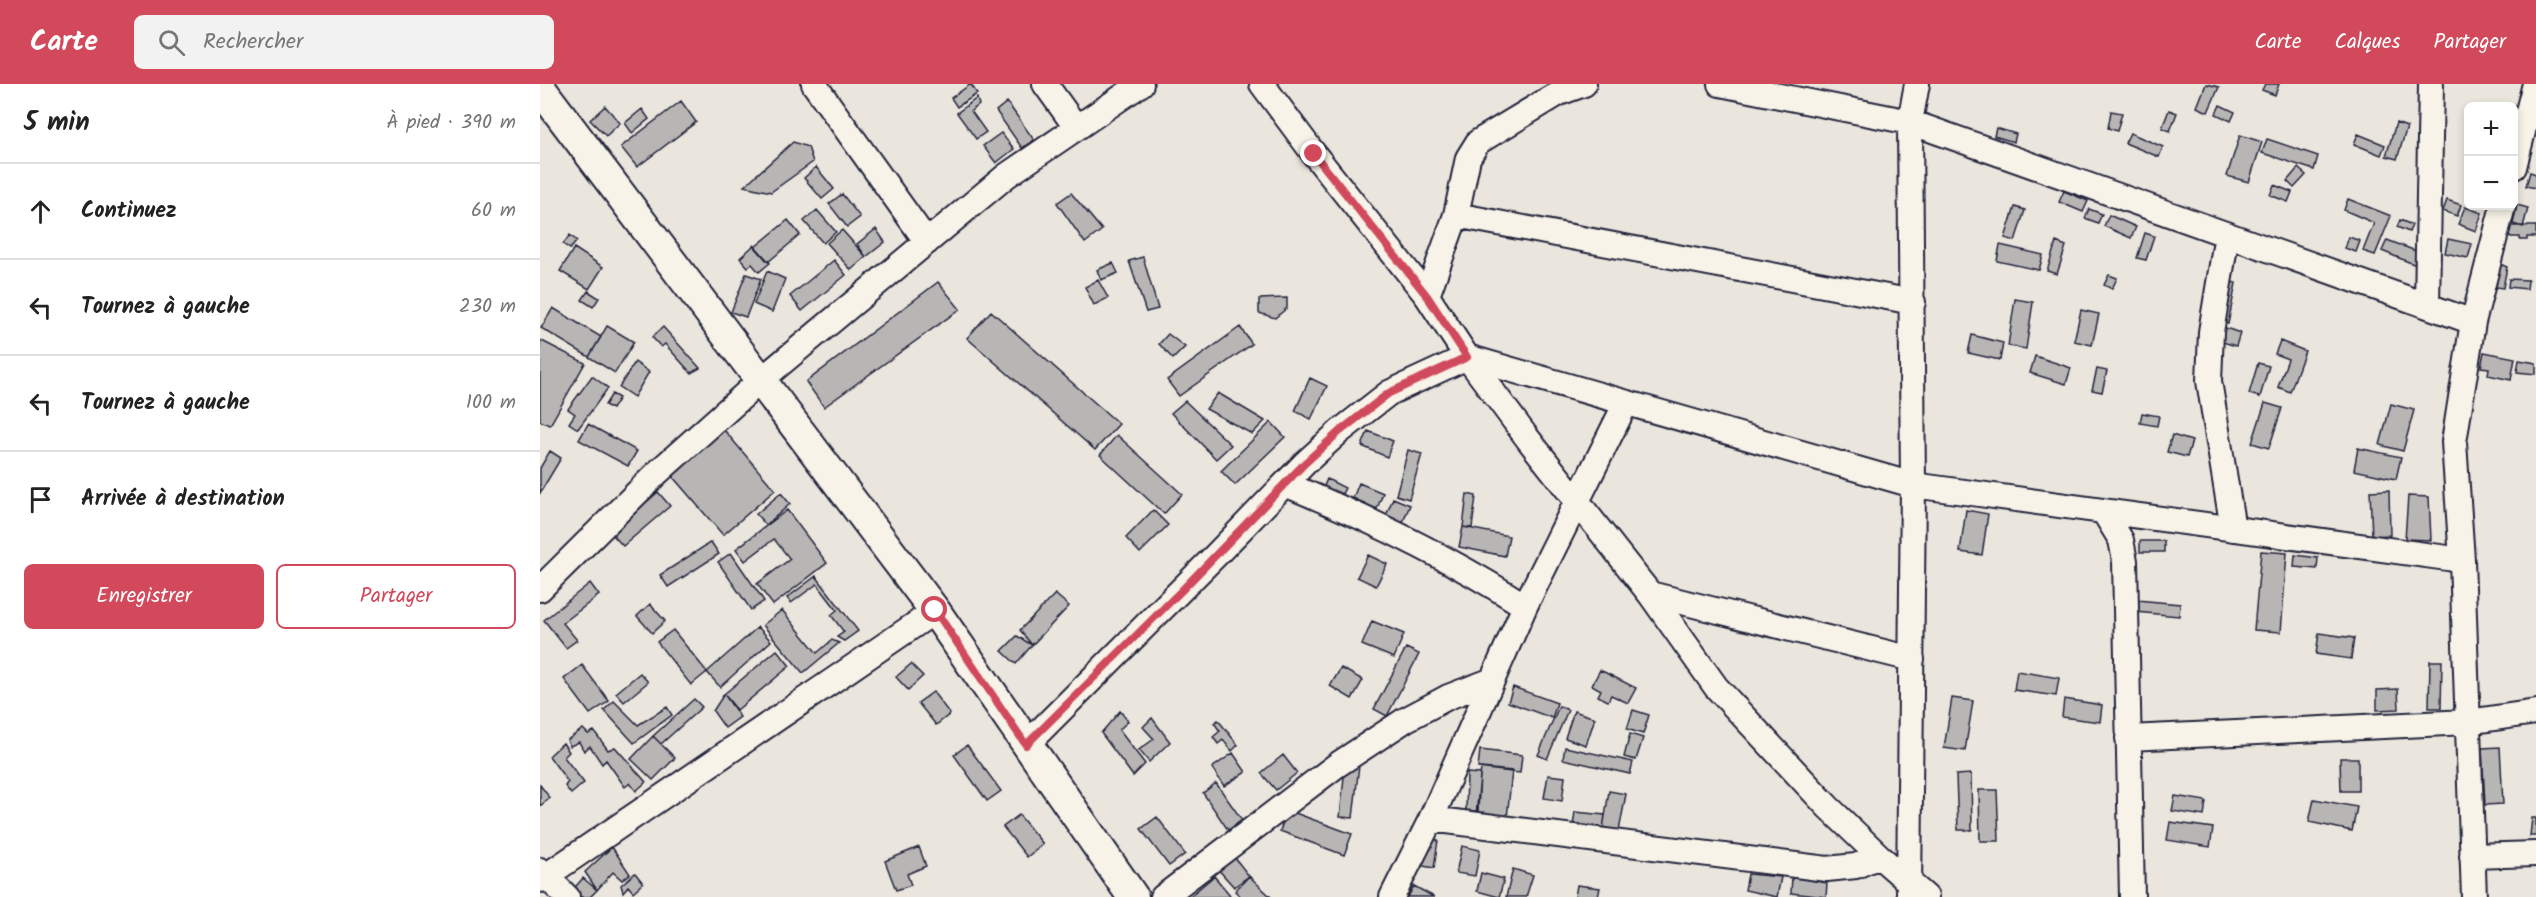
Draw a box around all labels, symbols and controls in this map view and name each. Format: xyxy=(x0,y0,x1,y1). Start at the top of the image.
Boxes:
search box xyxy=(134,15,554,69)
text: Carte xyxy=(30,20,98,65)
text: Rechercher xyxy=(203,25,303,60)
icon: search xyxy=(155,26,188,59)
text: Carte xyxy=(2254,26,2301,59)
text: Calques xyxy=(2334,26,2400,59)
text: Partager xyxy=(2433,26,2506,59)
text: 5 min xyxy=(24,102,90,144)
map controls xyxy=(2464,102,2518,210)
button: + xyxy=(2464,102,2518,156)
text: À pied · 390 m xyxy=(387,107,516,139)
route end xyxy=(1300,140,1326,166)
button: − xyxy=(2464,156,2518,210)
text: Continuez xyxy=(81,194,177,229)
icon: ahead xyxy=(24,195,57,228)
text: 60 m xyxy=(471,195,516,227)
text: Tournez à gauche xyxy=(81,290,250,325)
icon: left xyxy=(24,291,57,324)
text: 230 m xyxy=(459,291,516,323)
text: Tournez à gauche xyxy=(81,386,250,421)
icon: left xyxy=(24,387,57,420)
text: 100 m xyxy=(466,387,516,419)
text: Arrivée à destination xyxy=(81,482,285,517)
icon: arrive xyxy=(24,483,57,516)
button: Enregistrer xyxy=(24,564,264,629)
button: Partager xyxy=(276,564,516,629)
route start xyxy=(921,596,947,622)

